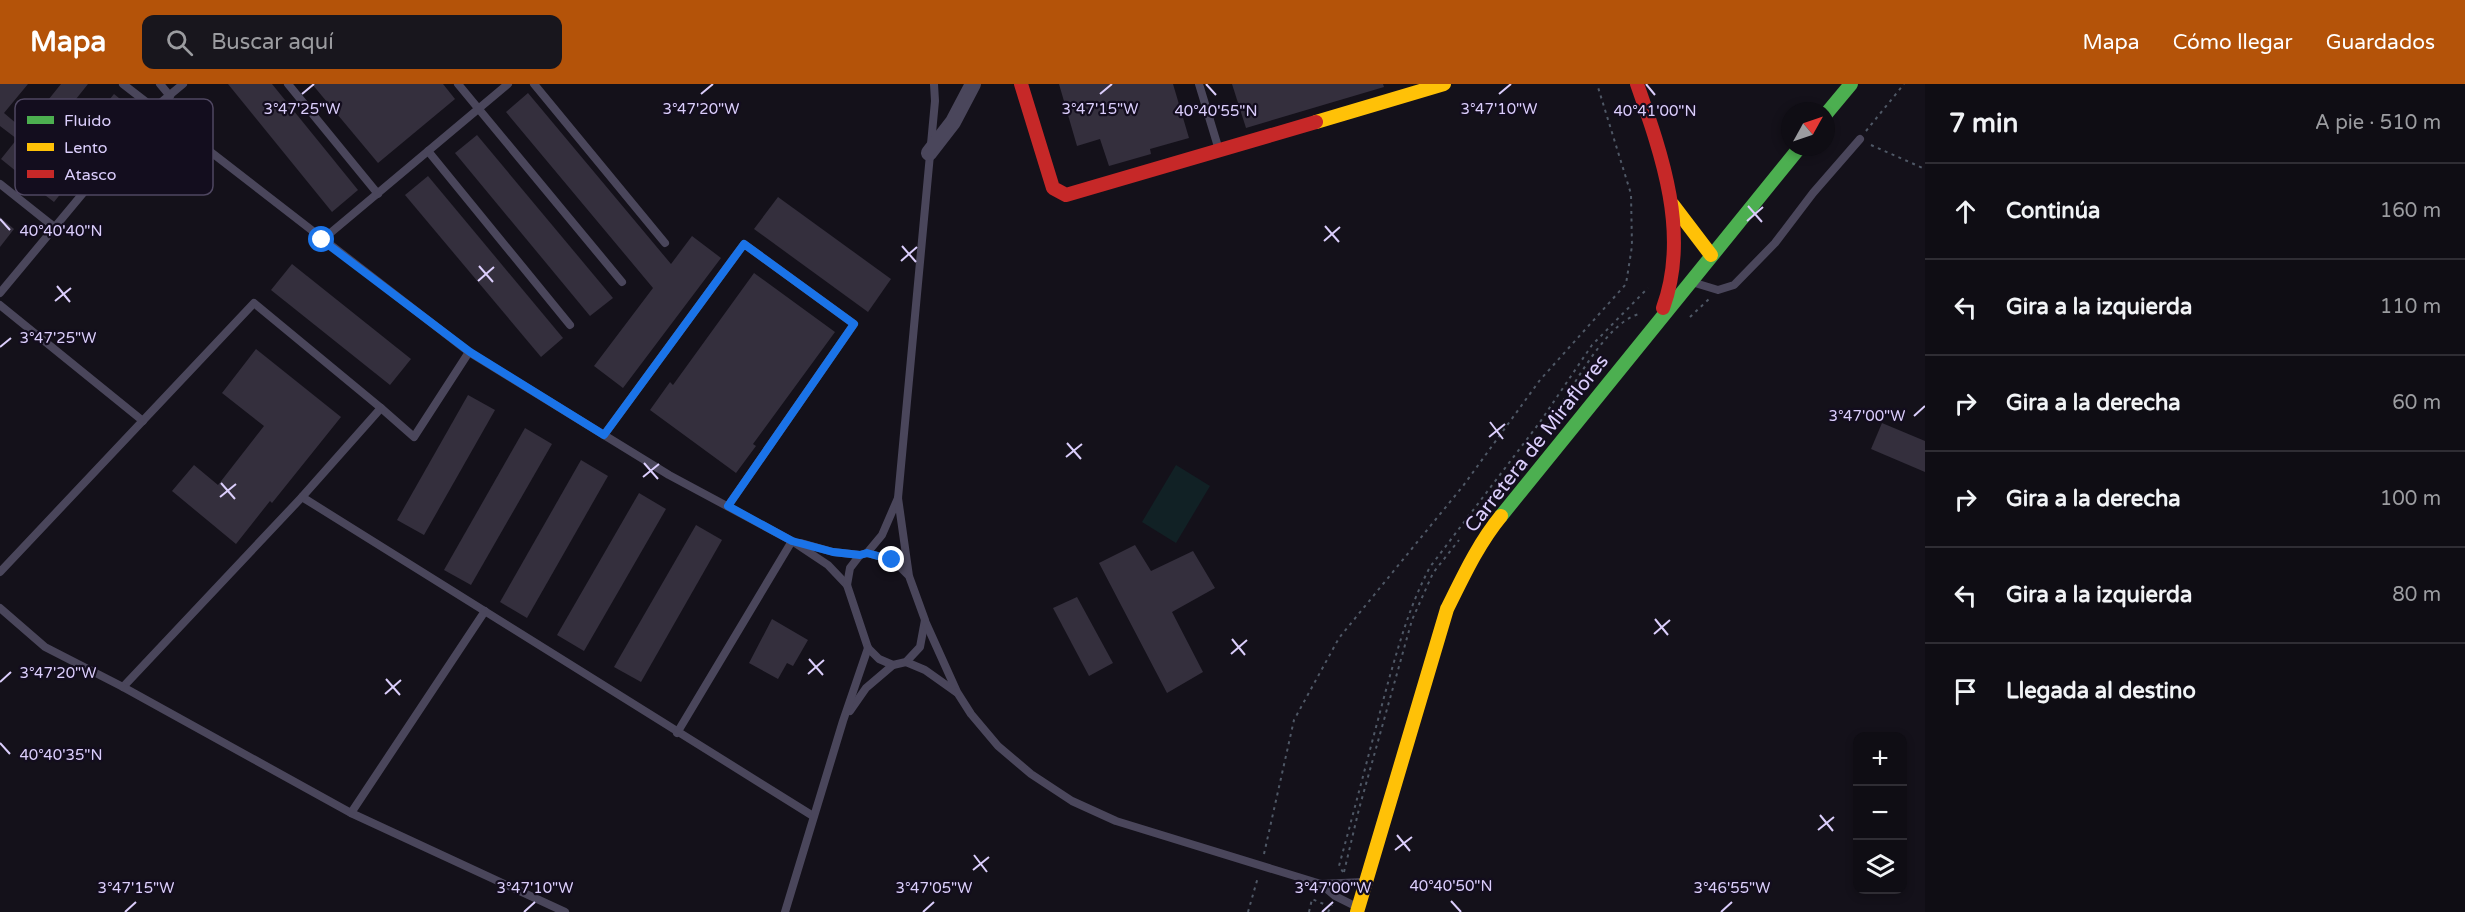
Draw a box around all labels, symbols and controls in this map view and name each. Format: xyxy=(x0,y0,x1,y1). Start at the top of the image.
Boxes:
search box xyxy=(142,15,562,69)
text: Mapa xyxy=(30,25,106,59)
icon: search xyxy=(163,26,196,59)
text: Buscar aquí xyxy=(211,29,334,55)
text: Mapa xyxy=(2082,30,2140,55)
text: Cómo llegar xyxy=(2173,30,2293,55)
text: Guardados xyxy=(2326,30,2435,55)
legend xyxy=(15,99,213,195)
text: 3°47'25"W xyxy=(264,100,340,118)
text: 3°47'20"W xyxy=(663,100,739,118)
text: 3°47'15"W xyxy=(1062,100,1138,118)
text: 3°47'10"W xyxy=(1461,100,1537,118)
text: 40°40'55"N xyxy=(1174,102,1258,120)
text: 40°41'00"N xyxy=(1613,102,1697,120)
north arrow xyxy=(1781,102,1835,156)
text: 7 min xyxy=(1949,108,2018,139)
text: Fluido xyxy=(64,111,111,131)
text: A pie · 510 m xyxy=(2315,111,2441,135)
text: Lento xyxy=(64,138,108,158)
text: Atasco xyxy=(64,165,117,185)
icon: ahead xyxy=(1949,195,1982,228)
text: Continúa xyxy=(2006,198,2100,224)
text: 160 m xyxy=(2380,199,2441,223)
text: 40°40'40"N xyxy=(19,222,103,240)
route start xyxy=(308,226,334,252)
icon: left xyxy=(1949,291,1982,324)
text: Gira a la izquierda xyxy=(2006,294,2192,320)
text: 110 m xyxy=(2380,295,2441,319)
text: 3°47'25"W xyxy=(20,329,96,347)
street label: Carretera de Miraflores xyxy=(1460,350,1614,537)
icon: right xyxy=(1949,387,1982,420)
text: Gira a la derecha xyxy=(2006,390,2181,416)
text: 60 m xyxy=(2392,391,2441,415)
text: 3°47'00"W xyxy=(1829,407,1905,425)
icon: right xyxy=(1949,483,1982,516)
text: Gira a la derecha xyxy=(2006,486,2181,512)
text: 100 m xyxy=(2380,487,2441,511)
route end xyxy=(878,546,904,572)
icon: left xyxy=(1949,579,1982,612)
text: Gira a la izquierda xyxy=(2006,582,2192,608)
text: 80 m xyxy=(2392,583,2441,607)
text: 3°47'20"W xyxy=(20,664,96,682)
icon: arrive xyxy=(1949,675,1982,708)
text: Llegada al destino xyxy=(2006,678,2196,704)
map controls xyxy=(1853,732,1907,894)
button: + xyxy=(1853,732,1907,786)
text: 40°40'35"N xyxy=(19,746,103,764)
button: − xyxy=(1853,786,1907,840)
button: layers xyxy=(1853,840,1907,894)
text: 40°40'50"N xyxy=(1409,877,1493,895)
text: 3°47'15"W xyxy=(98,879,174,897)
text: 3°47'10"W xyxy=(497,879,573,897)
text: 3°47'05"W xyxy=(896,879,972,897)
text: 3°47'00"W xyxy=(1295,879,1371,897)
text: 3°46'55"W xyxy=(1694,879,1770,897)

